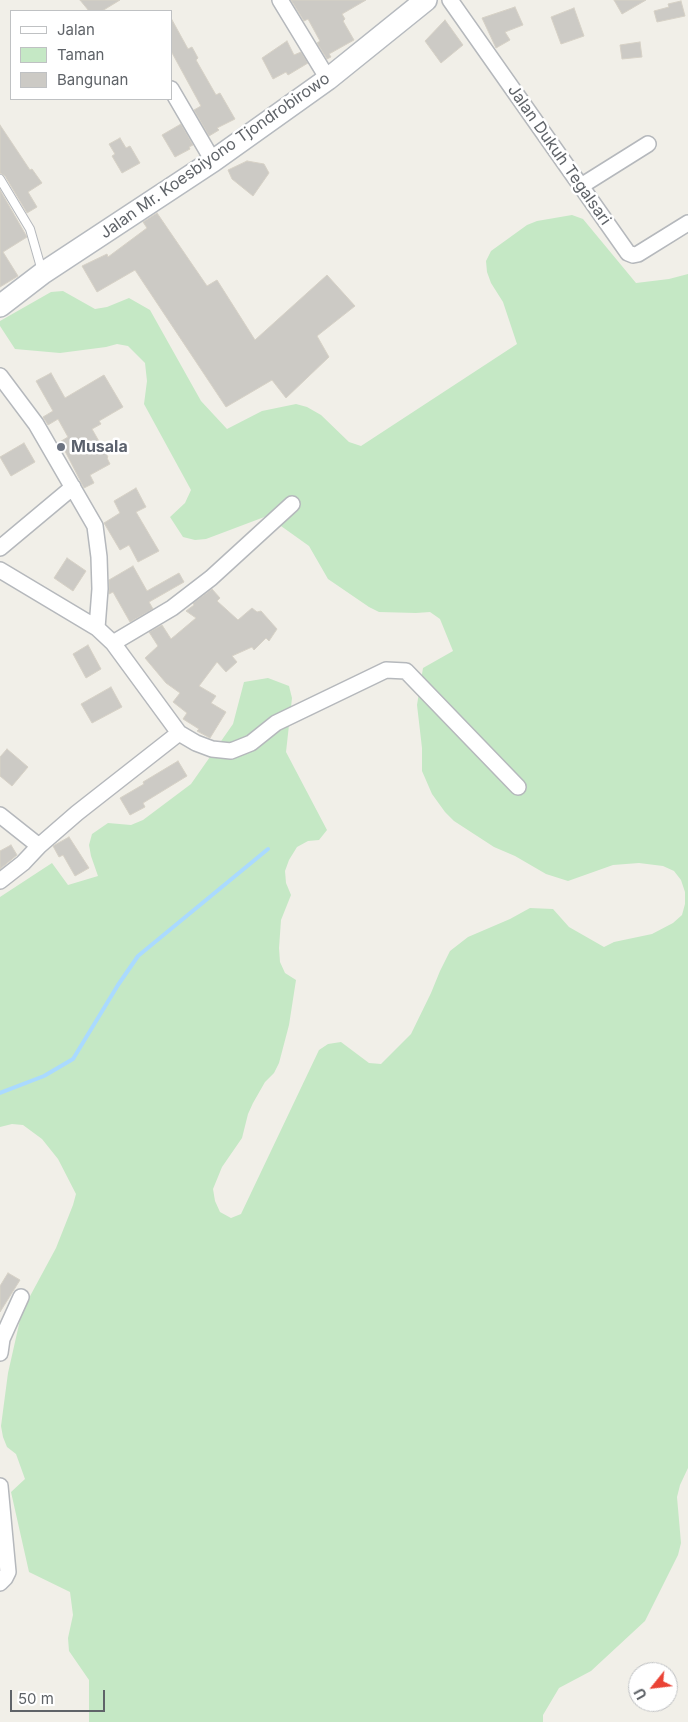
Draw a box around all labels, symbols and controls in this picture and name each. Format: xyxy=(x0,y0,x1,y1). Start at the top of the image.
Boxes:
legend xyxy=(10,10,172,100)
text: Jalan xyxy=(57,20,95,39)
text: Taman xyxy=(57,45,104,64)
street label: Jalan Mr. Koesbiyono Tjondrobirowo xyxy=(96,69,334,243)
text: Bangunan xyxy=(57,70,128,89)
street label: Jalan Dukuh Tegalsari xyxy=(503,81,615,229)
place label: Musala xyxy=(71,437,128,457)
marker: Musala xyxy=(55,441,67,453)
north arrow xyxy=(628,1662,678,1712)
scale bar xyxy=(12,1680,108,1712)
text: U xyxy=(630,1685,650,1703)
text: 50 m xyxy=(18,1689,54,1708)

